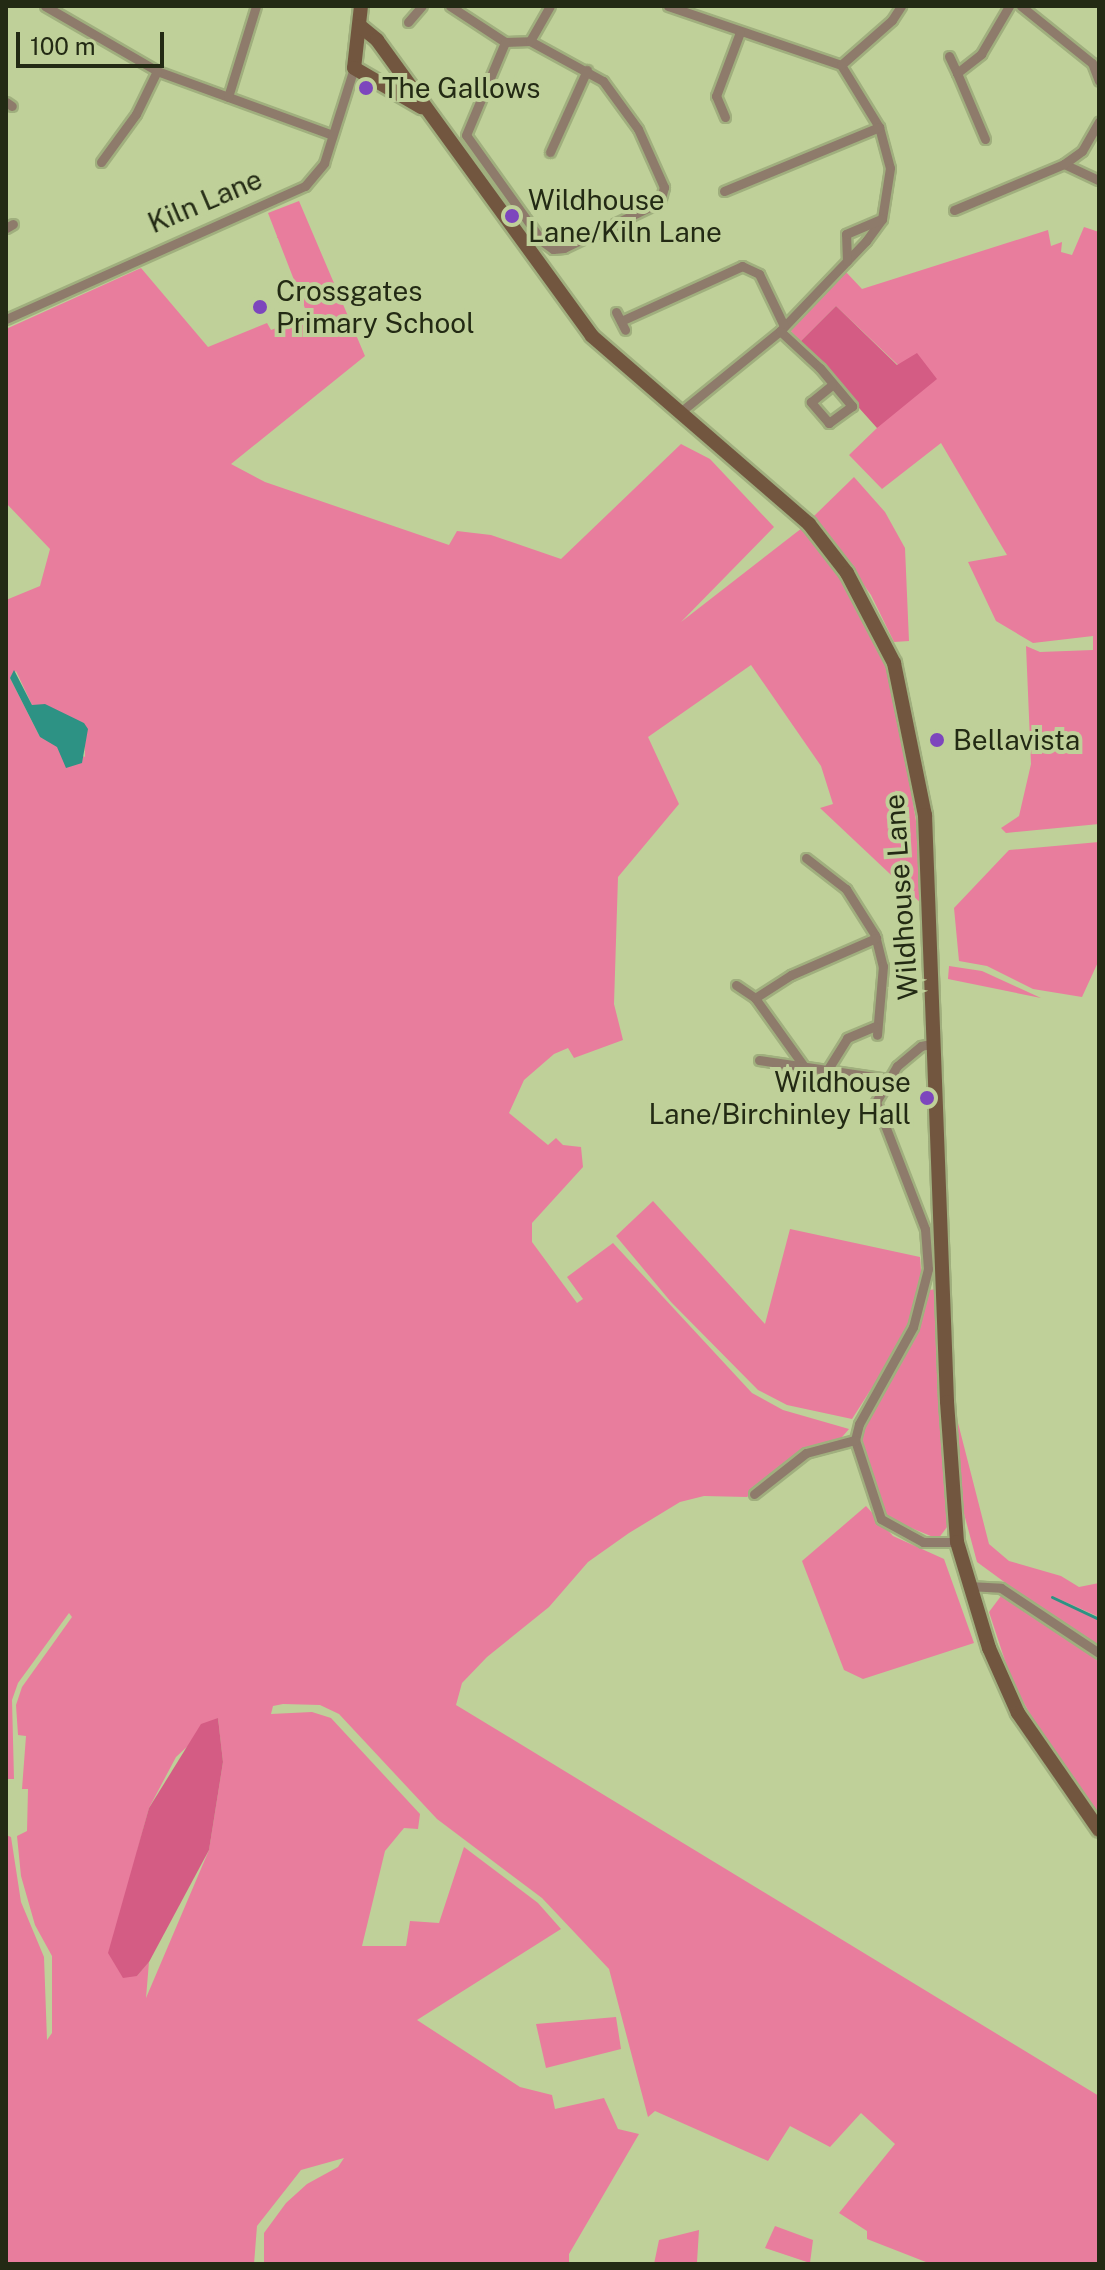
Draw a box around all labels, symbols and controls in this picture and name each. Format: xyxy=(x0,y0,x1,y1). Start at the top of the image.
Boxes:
scale bar xyxy=(20,16,168,66)
text: 100 m xyxy=(30,32,96,60)
place label: The Gallows xyxy=(382,71,541,105)
marker: The Gallows xyxy=(357,79,375,97)
street label: Kiln Lane xyxy=(143,162,267,240)
place label: Wildhouse Lane/Kiln Lane xyxy=(528,183,722,249)
marker: Wildhouse Lane/Kiln Lane xyxy=(503,207,521,225)
place label: Crossgates Primary School xyxy=(276,274,475,340)
marker: Crossgates Primary School xyxy=(251,298,269,316)
place label: Bellavista xyxy=(953,723,1080,757)
marker: Bellavista xyxy=(928,731,946,749)
street label: Wildhouse Lane xyxy=(877,793,925,1001)
place label: Wildhouse Lane/Birchinley Hall xyxy=(648,1065,911,1131)
marker: Wildhouse Lane/Birchinley Hall xyxy=(918,1089,936,1107)

